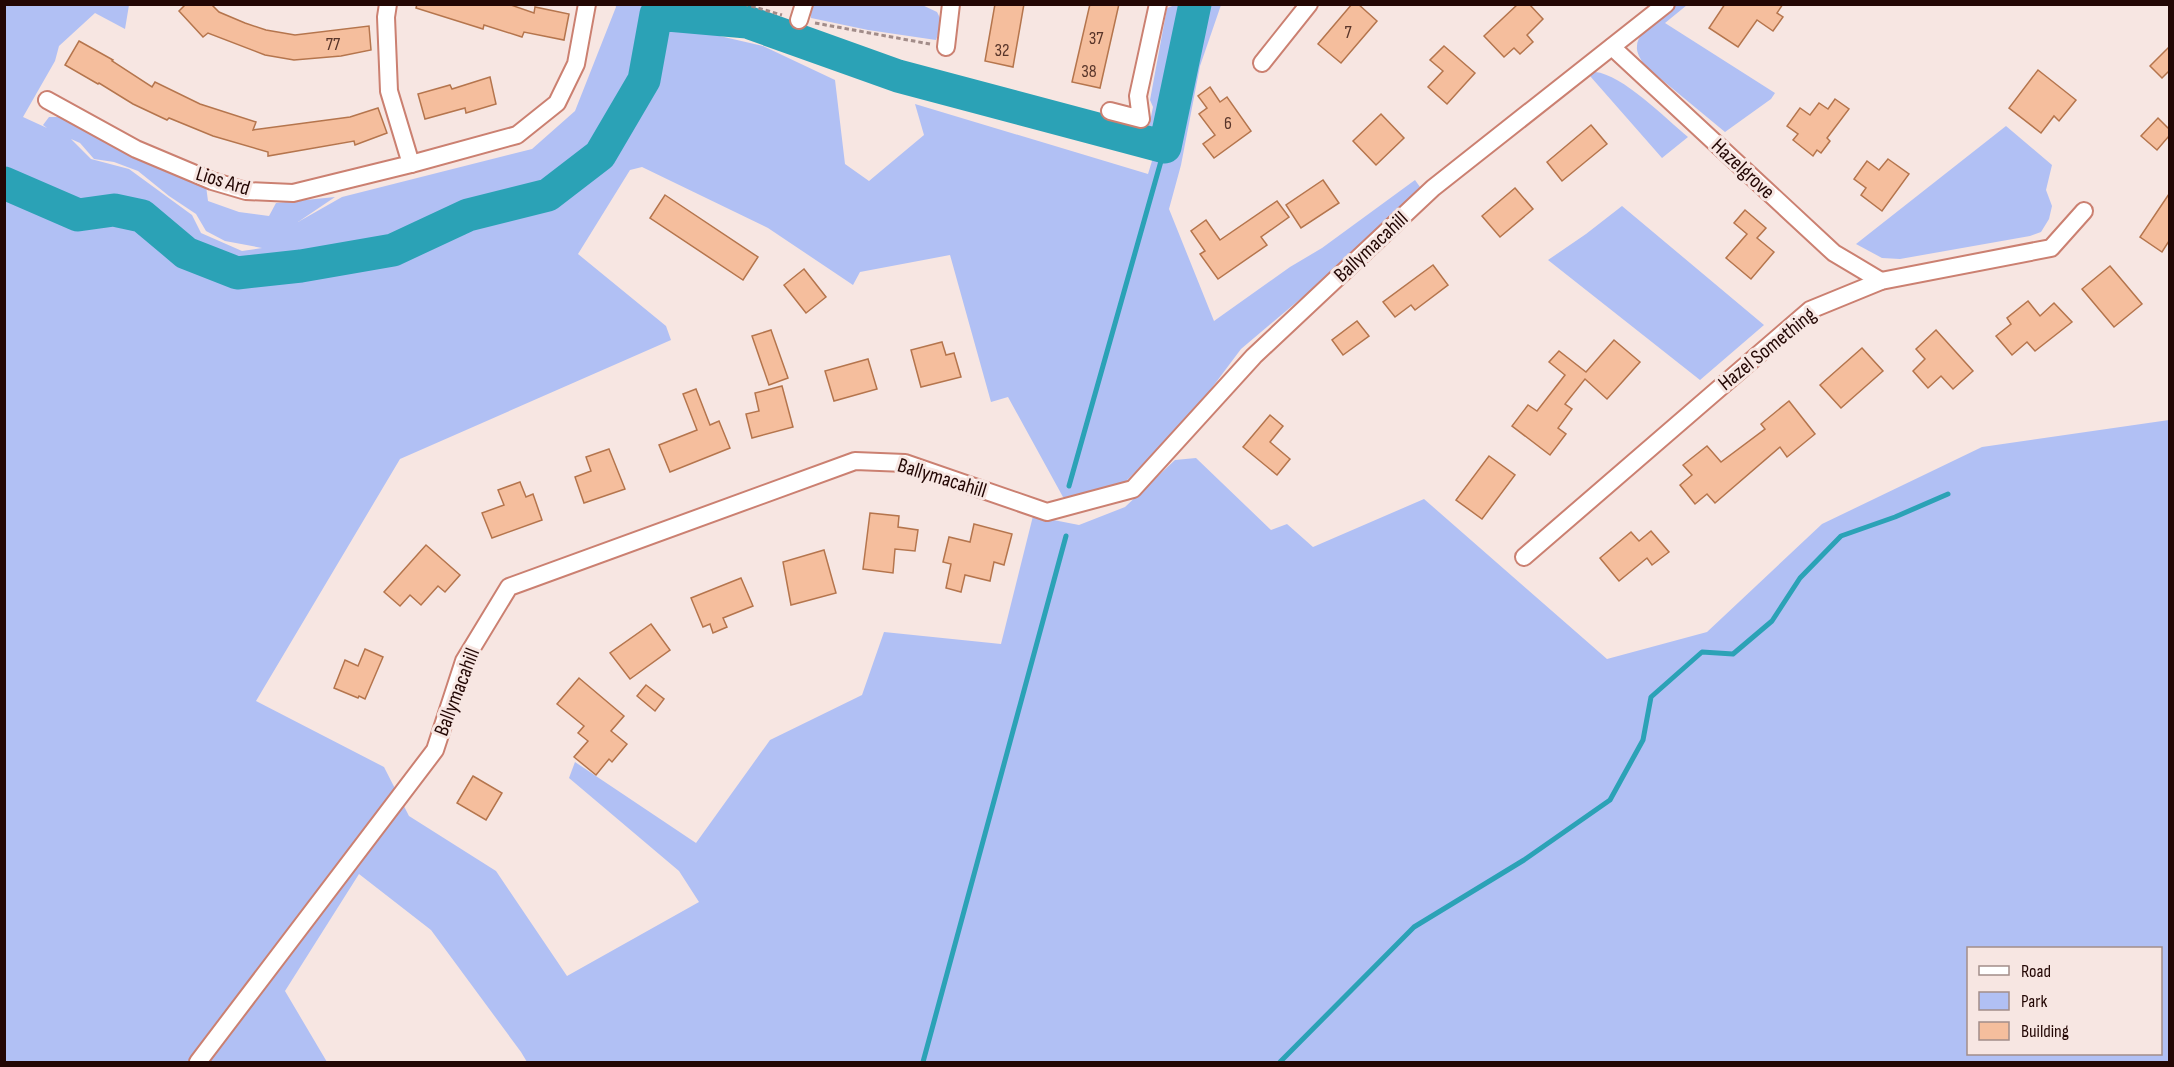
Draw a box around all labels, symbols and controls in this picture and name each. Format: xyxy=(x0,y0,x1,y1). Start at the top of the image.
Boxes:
house number: 7 xyxy=(1344,22,1352,43)
house number: 37 xyxy=(1089,28,1104,49)
house number: 77 xyxy=(326,34,341,55)
house number: 32 xyxy=(995,40,1009,61)
house number: 38 xyxy=(1081,61,1097,82)
house number: 6 xyxy=(1224,113,1232,134)
street label: Hazelgrove xyxy=(1706,133,1780,205)
street label: Lios Ard xyxy=(193,161,253,201)
street label: Ballymacahill xyxy=(1329,207,1413,287)
street label: Hazel Something xyxy=(1713,302,1821,396)
street label: Ballymacahill xyxy=(894,453,990,503)
street label: Ballymacahill xyxy=(429,645,485,739)
legend xyxy=(1967,947,2162,1055)
text: Road xyxy=(2021,961,2051,982)
text: Park xyxy=(2021,991,2047,1012)
text: Building xyxy=(2021,1021,2069,1042)

